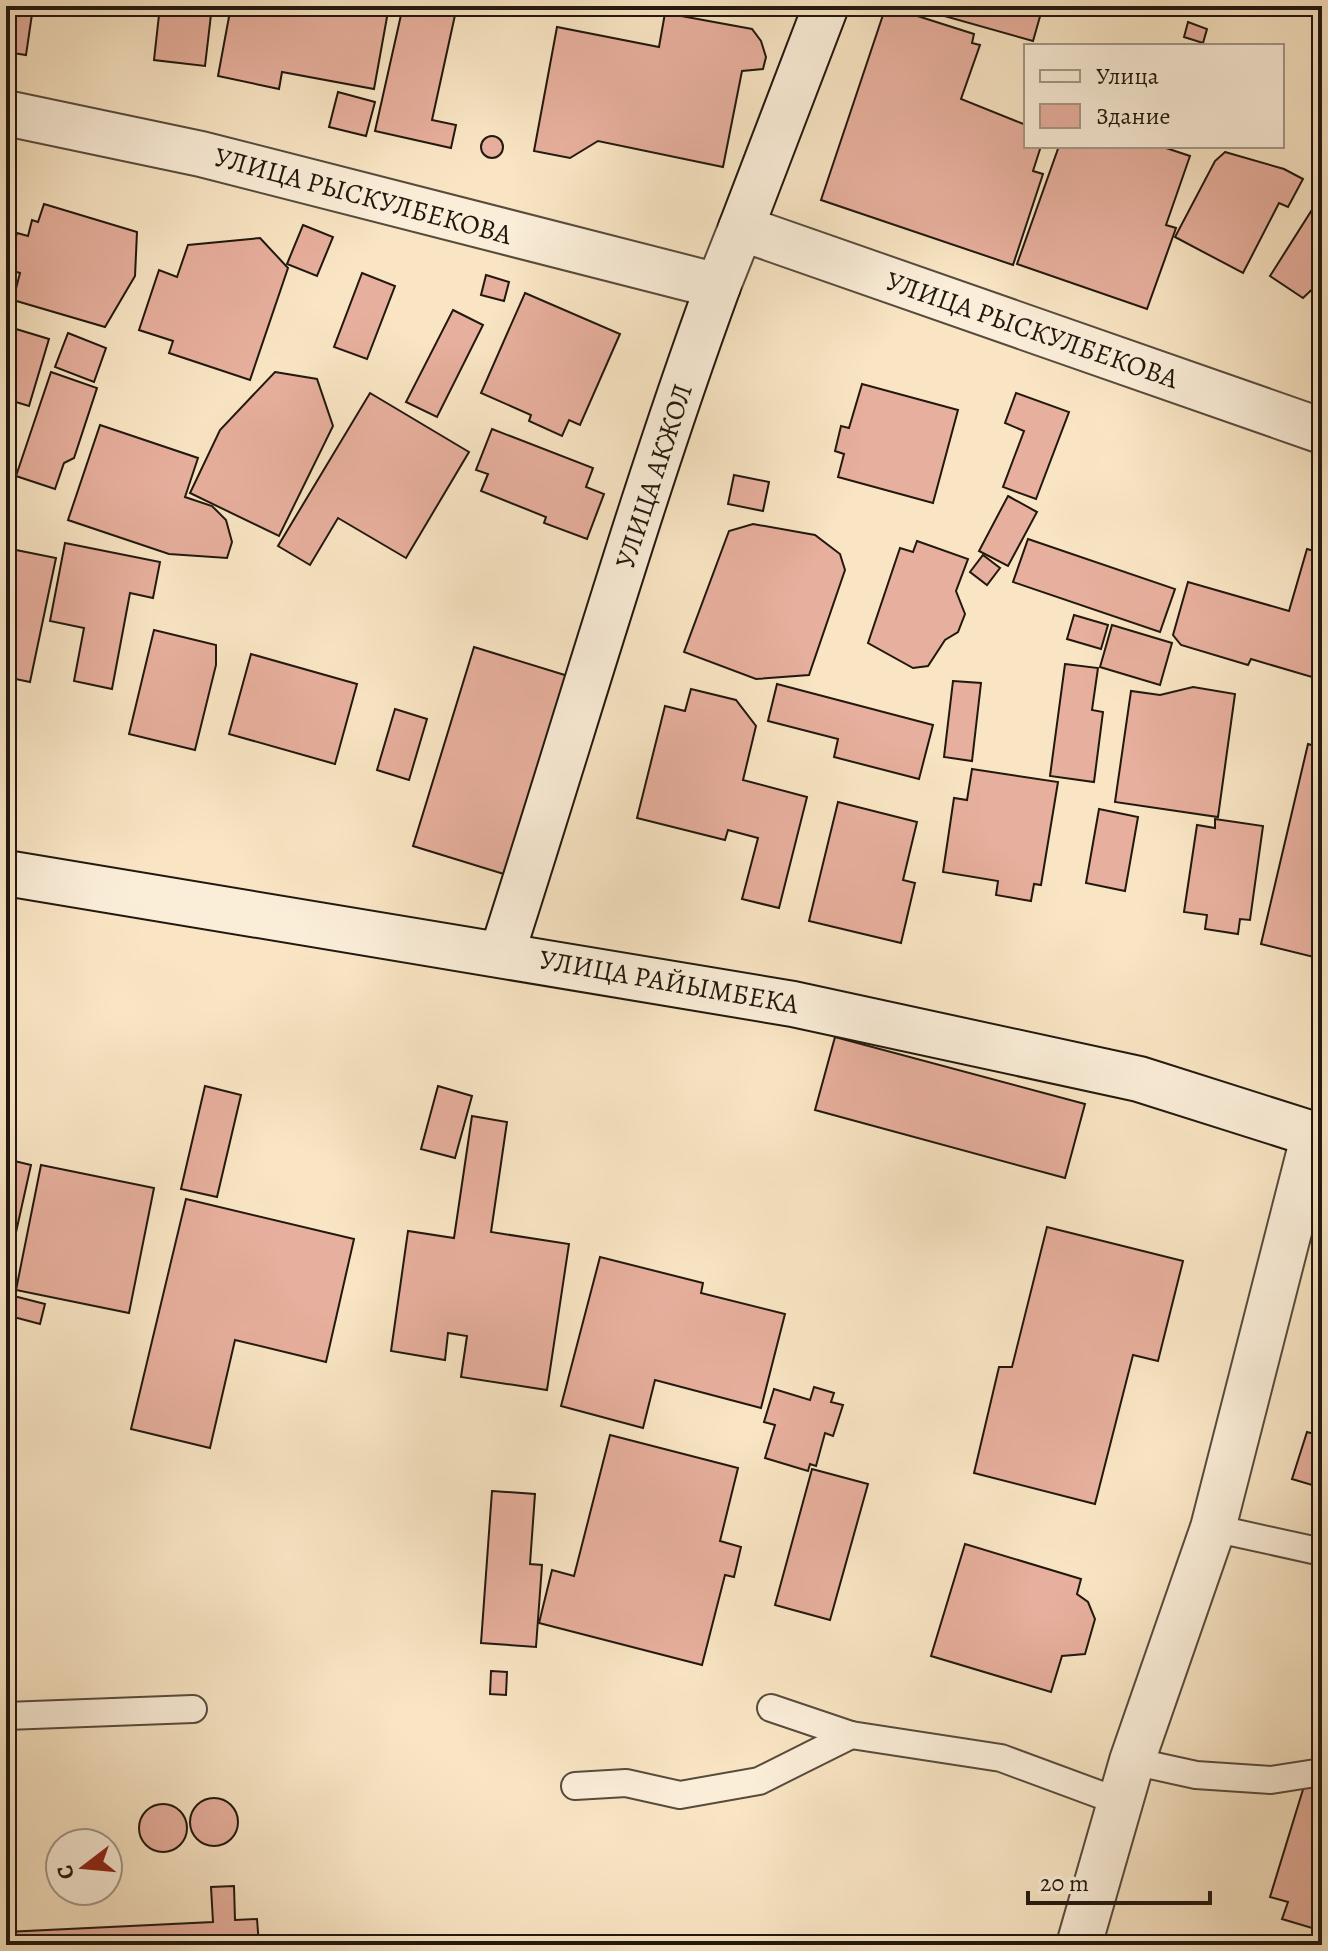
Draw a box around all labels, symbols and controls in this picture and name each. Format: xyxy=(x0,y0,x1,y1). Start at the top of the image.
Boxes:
legend xyxy=(1024,44,1284,148)
text: Улица xyxy=(1096,60,1159,92)
text: Здание xyxy=(1096,100,1171,132)
street label: УЛИЦА РЫСКУЛБЕКОВА xyxy=(210,138,517,254)
street label: УЛИЦА РЫСКУЛБЕКОВА xyxy=(881,262,1184,398)
street label: УЛИЦА АКЖОЛ xyxy=(606,379,702,573)
street label: УЛИЦА РАЙЫМБЕКА xyxy=(536,940,802,1024)
north arrow xyxy=(44,1827,124,1907)
scale bar xyxy=(1028,1855,1210,1905)
text: С xyxy=(49,1862,82,1883)
text: 20 m xyxy=(1040,1867,1089,1899)

